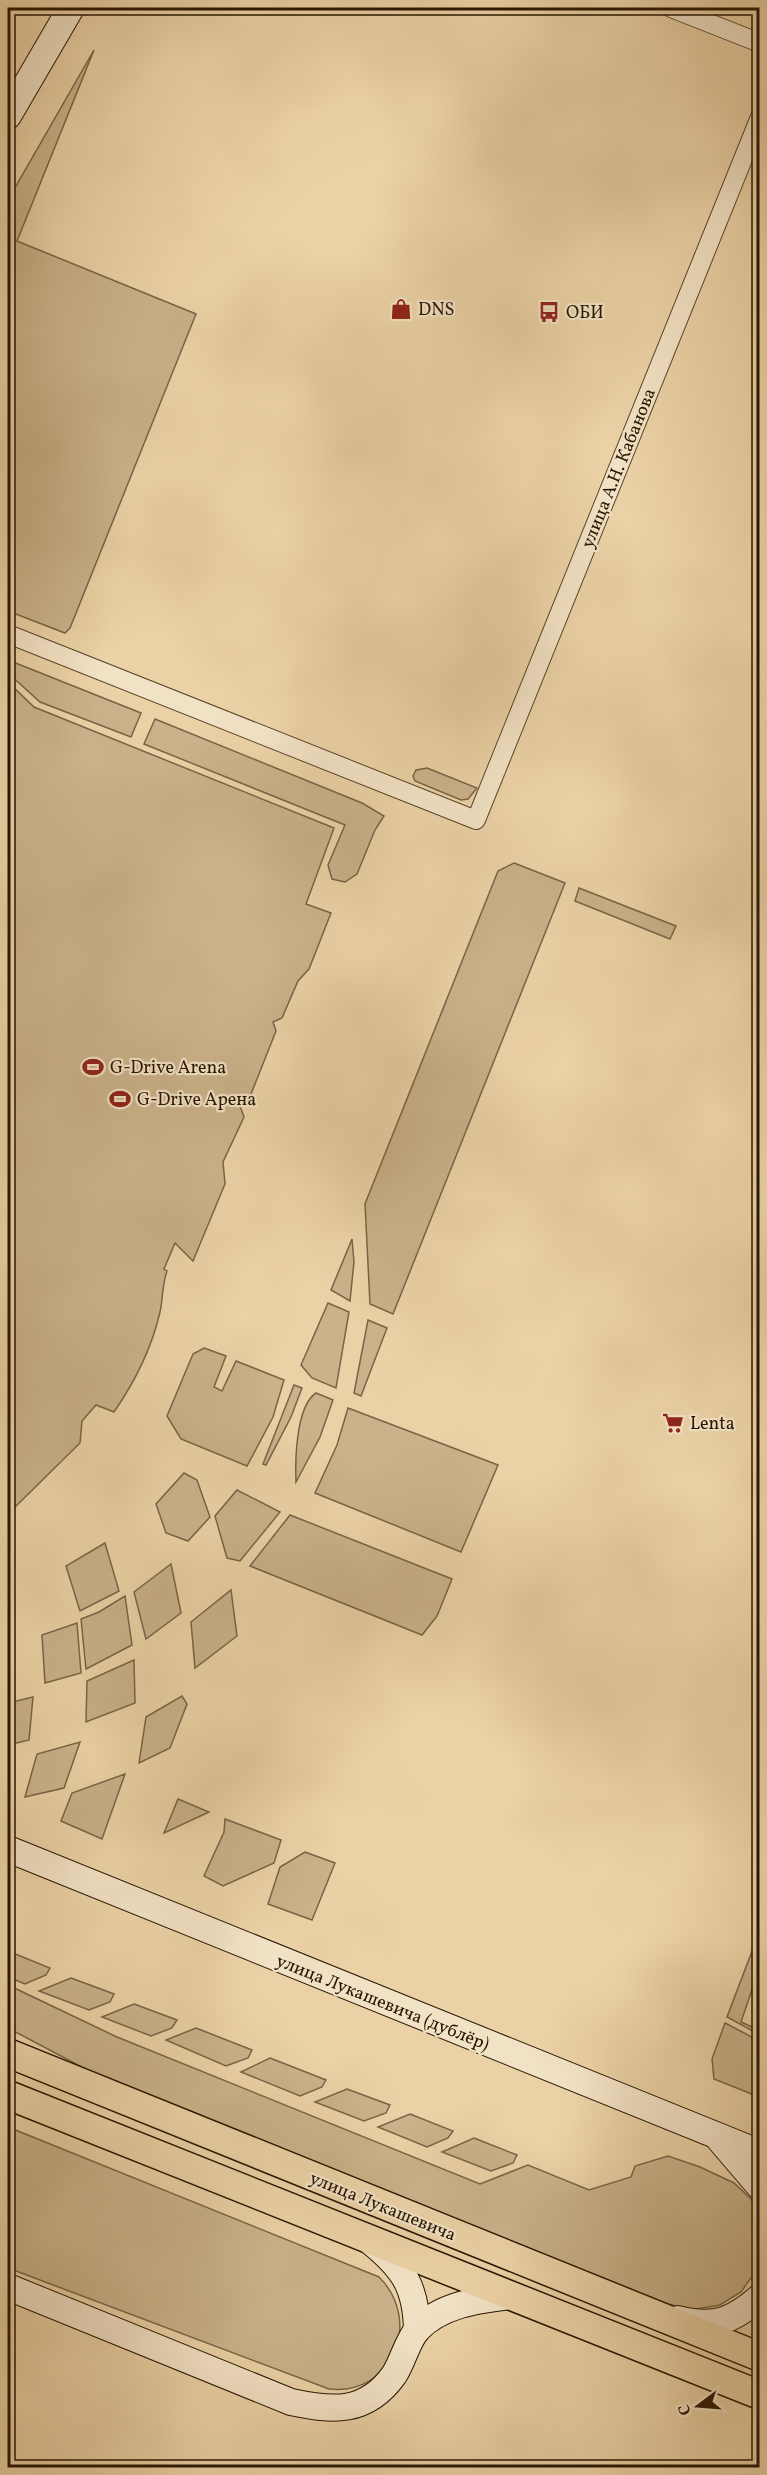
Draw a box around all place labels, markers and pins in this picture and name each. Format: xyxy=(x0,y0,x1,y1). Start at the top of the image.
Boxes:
shop icon: DNS xyxy=(389,297,413,321)
place label: DNS xyxy=(418,298,454,323)
bus stop icon: ОБИ xyxy=(537,300,561,324)
place label: ОБИ xyxy=(566,301,604,326)
sports icon: G-Drive Arena xyxy=(81,1055,105,1079)
place label: G-Drive Arena xyxy=(110,1056,226,1081)
sports icon: G-Drive Арена xyxy=(108,1087,132,1111)
place label: G-Drive Арена xyxy=(137,1088,256,1113)
supermarket icon: Lenta xyxy=(661,1411,685,1435)
place label: Lenta xyxy=(690,1412,735,1437)

